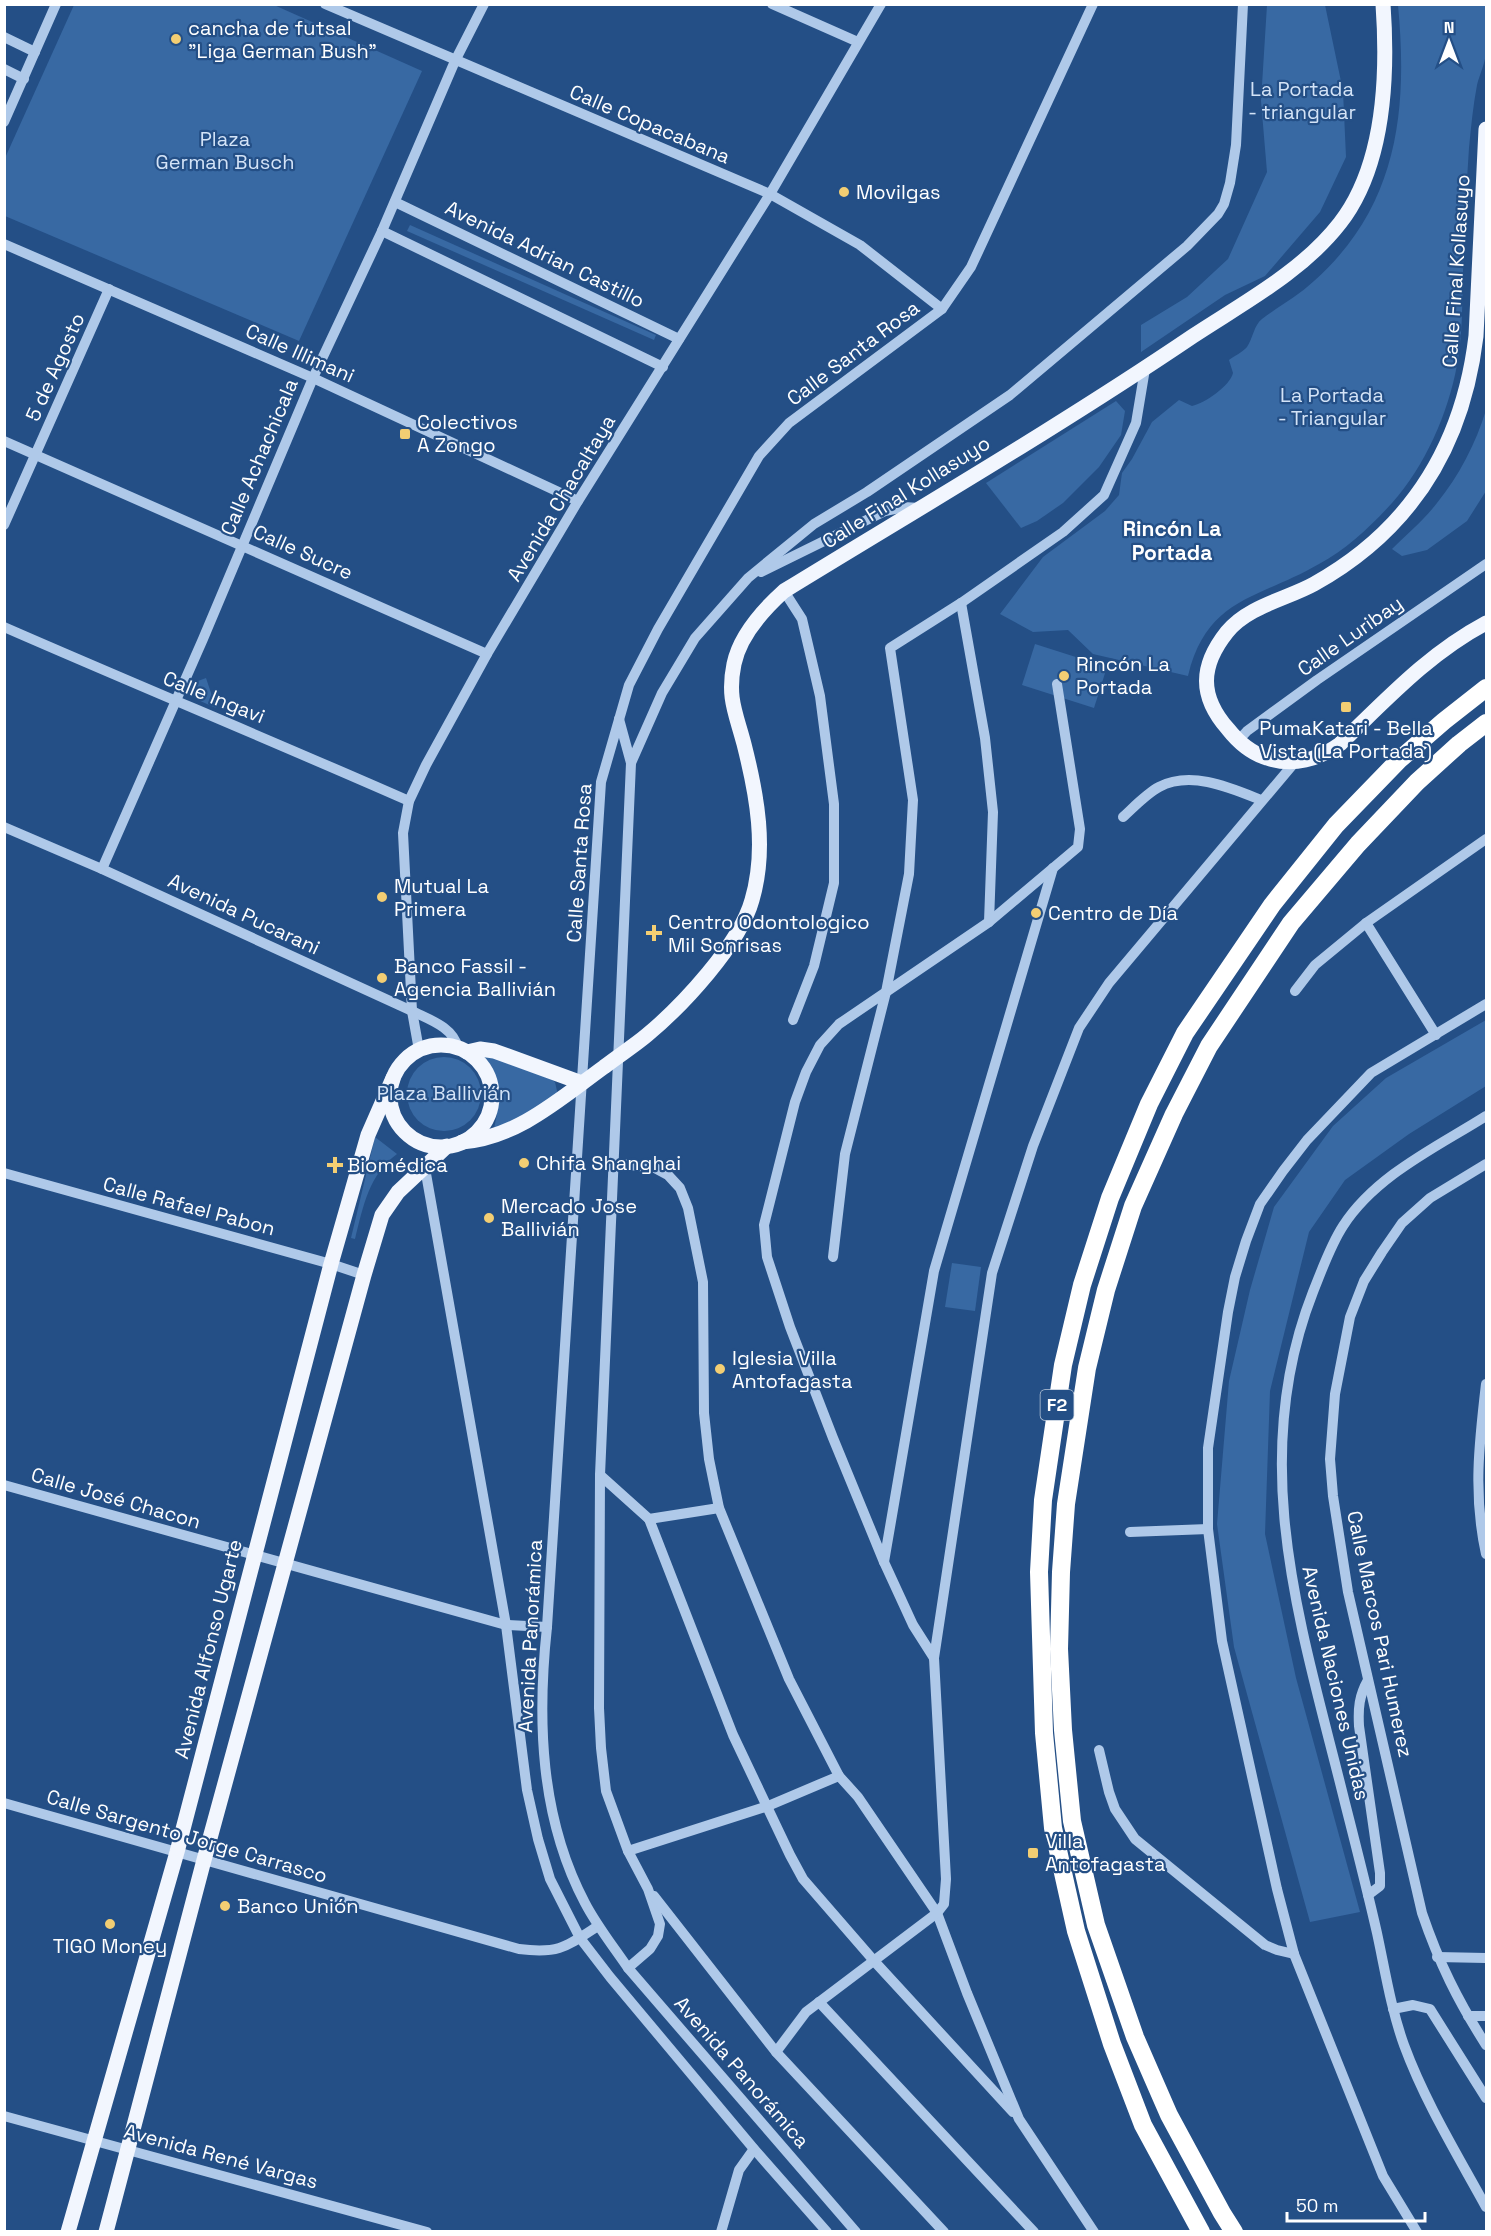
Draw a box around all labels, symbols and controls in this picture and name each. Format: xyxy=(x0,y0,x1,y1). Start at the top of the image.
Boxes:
north arrow xyxy=(1419,12,1479,72)
place label: cancha de futsal "Liga German Bush" xyxy=(188,15,377,64)
text: N xyxy=(1444,17,1454,38)
marker: cancha de futsal "Liga German Bush" xyxy=(169,32,183,46)
park label: La Portada - triangular xyxy=(1248,76,1356,125)
street label: Calle Copacabana xyxy=(566,78,734,170)
park label: Plaza German Busch xyxy=(156,126,294,175)
street label: Calle Final Kollasuyo xyxy=(1436,174,1476,368)
place label: Movilgas xyxy=(856,179,941,205)
marker: Movilgas xyxy=(837,185,851,199)
street label: Avenida Adrian Castillo xyxy=(441,194,649,314)
street label: Calle Santa Rosa xyxy=(781,295,925,411)
street label: 5 de Agosto xyxy=(20,309,90,425)
street label: Calle Illimani xyxy=(241,317,359,389)
street label: Calle Achachicala xyxy=(214,375,304,539)
park label: La Portada - Triangular xyxy=(1278,382,1386,431)
place label: Colectivos A Zongo xyxy=(417,409,518,458)
street label: Avenida Chacaltaya xyxy=(501,410,621,586)
marker: Colectivos A Zongo xyxy=(398,427,412,441)
street label: Calle Final Kollasuyo xyxy=(817,430,995,554)
district label: Rincón La Portada xyxy=(1123,515,1221,566)
street label: Calle Sucre xyxy=(249,518,357,586)
street label: Calle Luribay xyxy=(1292,590,1408,682)
place label: Rincón La Portada xyxy=(1076,651,1170,700)
street label: Calle Ingavi xyxy=(159,665,269,729)
marker: Rincón La Portada xyxy=(1057,669,1071,683)
marker: PumaKatari - Bella Vista (La Portada) xyxy=(1339,700,1353,714)
place label: PumaKatari - Bella Vista (La Portada) xyxy=(1259,715,1433,764)
street label: Calle Santa Rosa xyxy=(560,782,598,944)
street label: Avenida Pucarani xyxy=(164,867,324,961)
place label: Mutual La Primera xyxy=(394,873,489,922)
marker: Mutual La Primera xyxy=(375,890,389,904)
place label: Centro de Día xyxy=(1048,900,1178,926)
marker: Centro de Día xyxy=(1029,906,1043,920)
place label: Centro Odontologico Mil Sonrisas xyxy=(668,909,870,958)
marker: Centro Odontologico Mil Sonrisas xyxy=(645,924,663,942)
place label: Banco Fassil - Agencia Ballivián xyxy=(394,953,556,1002)
marker: Banco Fassil - Agencia Ballivián xyxy=(375,971,389,985)
park label: Plaza Ballivián xyxy=(377,1080,511,1106)
place label: Chifa Shanghai xyxy=(536,1150,681,1176)
place label: Biomédica xyxy=(347,1152,448,1178)
marker: Chifa Shanghai xyxy=(517,1156,531,1170)
marker: Biomédica xyxy=(328,1158,342,1172)
street label: Calle Rafael Pabon xyxy=(100,1171,278,1241)
place label: Mercado Jose Ballivián xyxy=(501,1193,637,1242)
marker: Mercado Jose Ballivián xyxy=(482,1211,496,1225)
place label: Iglesia Villa Antofagasta xyxy=(732,1345,852,1394)
marker: Iglesia Villa Antofagasta xyxy=(713,1362,727,1376)
road number: F2 xyxy=(1040,1390,1074,1420)
street label: Calle José Chacon xyxy=(28,1461,204,1535)
street label: Calle Marcos Pari Humerez xyxy=(1341,1508,1419,1760)
street label: Avenida Alfonso Ugarte xyxy=(168,1537,248,1761)
street label: Avenida Panorámica xyxy=(512,1539,548,1733)
street label: Avenida Naciones Unidas xyxy=(1296,1563,1376,1803)
street label: Calle Sargento Jorge Carrasco xyxy=(43,1783,331,1889)
place label: Villa Antofagasta xyxy=(1045,1828,1165,1877)
marker: Villa Antofagasta xyxy=(1026,1846,1040,1860)
place label: Banco Unión xyxy=(237,1893,359,1919)
marker: Banco Unión xyxy=(218,1899,232,1913)
marker: TIGO Money xyxy=(103,1917,117,1931)
place label: TIGO Money xyxy=(53,1933,167,1959)
street label: Avenida Panorámica xyxy=(669,1991,815,2153)
street label: Avenida René Vargas xyxy=(121,2118,321,2194)
scale bar xyxy=(1287,2185,1425,2223)
text: 50 m xyxy=(1296,2194,1338,2217)

